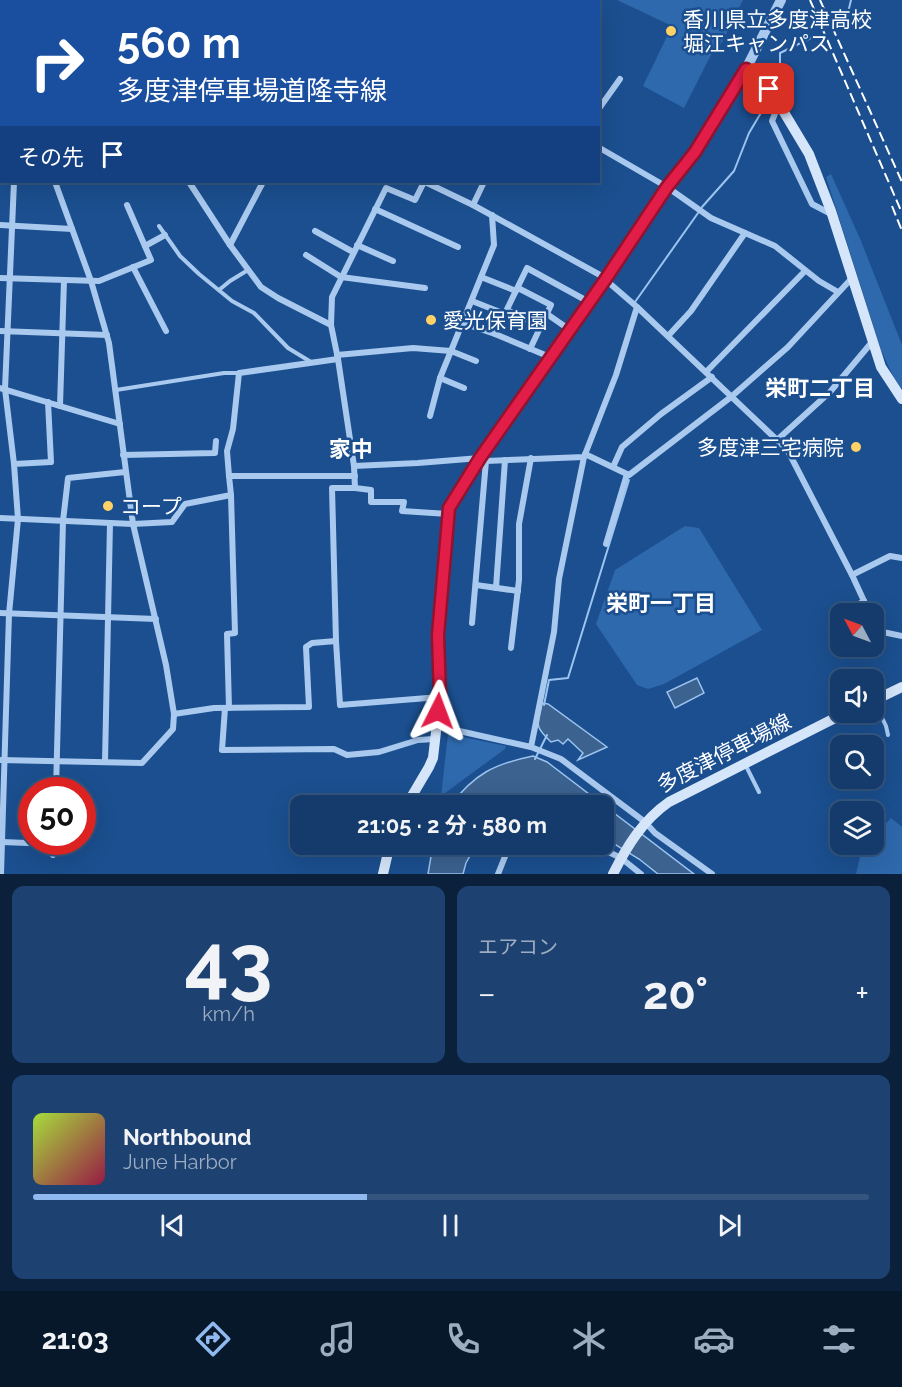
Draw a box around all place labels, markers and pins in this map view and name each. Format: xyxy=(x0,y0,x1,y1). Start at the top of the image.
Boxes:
place label: 香川県立多度津高校 堀江キャンパス xyxy=(683,7,872,56)
marker: 香川県立多度津高校 堀江キャンパス xyxy=(664,24,678,38)
pin xyxy=(743,63,794,114)
place label: 愛光保育園 xyxy=(443,308,548,333)
marker: 愛光保育園 xyxy=(424,313,438,327)
place label: 多度津三宅病院 xyxy=(697,435,844,460)
marker: 多度津三宅病院 xyxy=(849,440,863,454)
place label: コープ xyxy=(120,494,182,519)
marker: コープ xyxy=(101,499,115,513)

